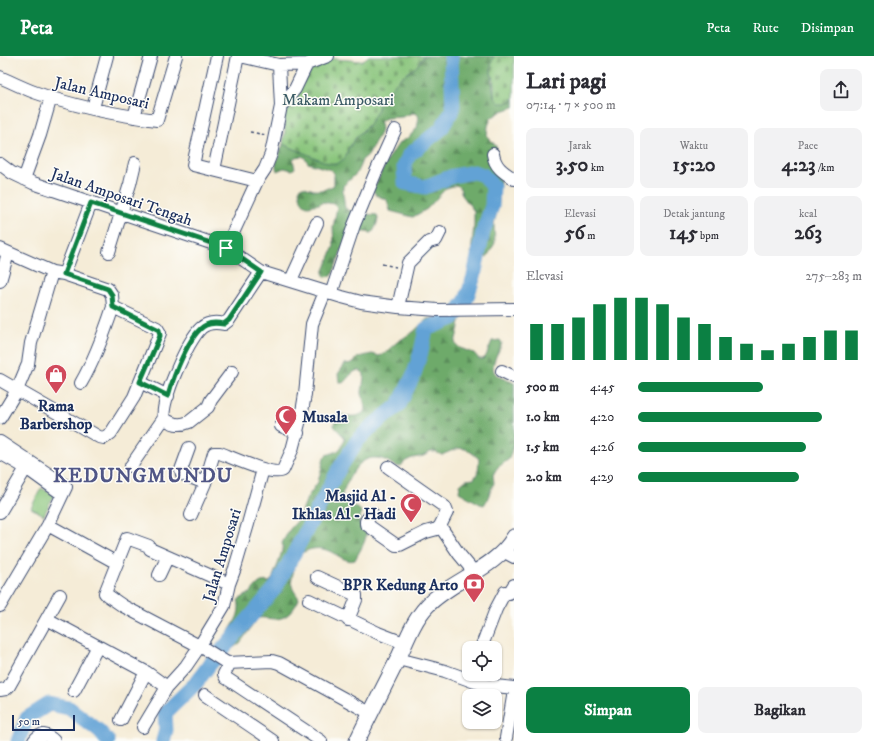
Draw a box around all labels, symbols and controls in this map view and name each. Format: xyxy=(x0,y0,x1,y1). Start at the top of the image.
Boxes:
text: Peta xyxy=(20,17,53,40)
text: Peta xyxy=(706,19,731,37)
text: Rute xyxy=(753,19,779,37)
text: Disimpan xyxy=(801,19,854,37)
text: Lari pagi xyxy=(526,68,607,95)
button: share xyxy=(820,69,862,111)
street label: Jalan Amposari xyxy=(51,72,151,114)
park label: Makam Amposari xyxy=(282,90,394,110)
text: 07:14 · 7 × 500 m xyxy=(526,97,616,113)
text: Jarak xyxy=(568,139,592,153)
text: Waktu xyxy=(680,139,708,153)
text: Pace xyxy=(798,139,818,153)
text: 3.50 xyxy=(556,153,588,178)
text: 15:20 xyxy=(673,153,715,178)
text: 4:23 xyxy=(781,153,815,178)
text: km xyxy=(588,161,604,175)
text: /km xyxy=(815,161,835,175)
street label: Jalan Amposari Tengah xyxy=(46,163,196,231)
text: Elevasi xyxy=(564,207,596,221)
text: Detak jantung xyxy=(663,207,725,221)
text: kcal xyxy=(799,207,817,221)
text: 56 xyxy=(565,221,585,246)
text: 145 xyxy=(669,221,698,246)
text: 263 xyxy=(794,221,822,246)
text: m xyxy=(585,229,595,243)
text: bpm xyxy=(698,229,719,243)
pin xyxy=(209,231,243,265)
icon: arrive xyxy=(215,237,237,259)
text: Elevasi xyxy=(526,268,563,284)
text: 275–283 m xyxy=(806,268,862,284)
shop icon: Rama Barbershop xyxy=(43,362,69,395)
text: 500 m xyxy=(526,379,559,395)
text: 4:45 xyxy=(590,379,615,395)
place label: Rama Barbershop xyxy=(20,396,92,434)
mosque icon: Musala xyxy=(273,403,299,436)
place label: Musala xyxy=(302,407,349,427)
text: 1.0 km xyxy=(526,409,560,425)
text: 4:20 xyxy=(590,409,614,425)
text: 1.5 km xyxy=(526,439,559,455)
text: 4:26 xyxy=(590,439,614,455)
district label: KEDUNGMUNDU xyxy=(53,464,233,489)
text: 2.0 km xyxy=(526,469,562,485)
text: 4:29 xyxy=(590,469,614,485)
place label: Masjid Al - Ikhlas Al - Hadi xyxy=(292,486,396,524)
mosque icon: Masjid Al - Ikhlas Al - Hadi xyxy=(398,491,424,524)
street label: Jalan Amposari xyxy=(198,506,246,606)
bank icon: BPR Kedung Arto xyxy=(461,571,487,604)
place label: BPR Kedung Arto xyxy=(343,575,458,595)
map controls xyxy=(462,641,502,729)
button: locate xyxy=(462,641,502,681)
button: Simpan xyxy=(526,687,690,733)
button: Bagikan xyxy=(698,687,862,733)
button: layers xyxy=(462,689,502,729)
scale bar xyxy=(12,713,75,732)
text: 50 m xyxy=(18,715,40,729)

